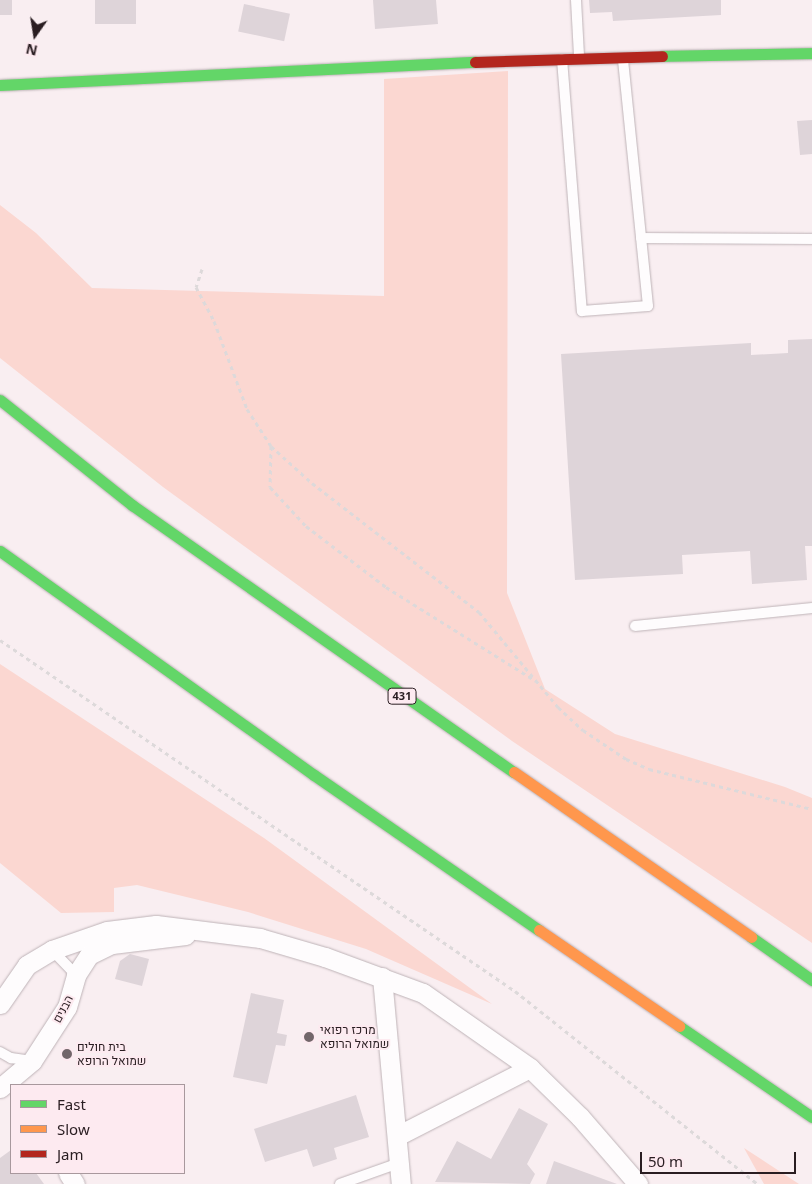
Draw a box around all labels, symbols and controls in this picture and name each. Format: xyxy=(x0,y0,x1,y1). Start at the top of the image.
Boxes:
north arrow xyxy=(10,10,60,60)
text: N xyxy=(24,40,39,61)
road number: 431 xyxy=(387,688,417,704)
street label: הבנים xyxy=(50,993,76,1025)
place label: מרכז רפואי שמואל הרופא xyxy=(320,1023,389,1051)
marker: מרכז רפואי שמואל הרופא xyxy=(302,1030,316,1044)
place label: בית חולים שמואל הרופא xyxy=(77,1040,146,1068)
marker: בית חולים שמואל הרופא xyxy=(61,1048,73,1060)
legend xyxy=(10,1084,185,1174)
text: Fast xyxy=(57,1094,86,1114)
text: Slow xyxy=(57,1119,90,1139)
scale bar xyxy=(642,1142,798,1174)
text: Jam xyxy=(57,1144,84,1164)
text: 50 m xyxy=(648,1151,683,1171)

